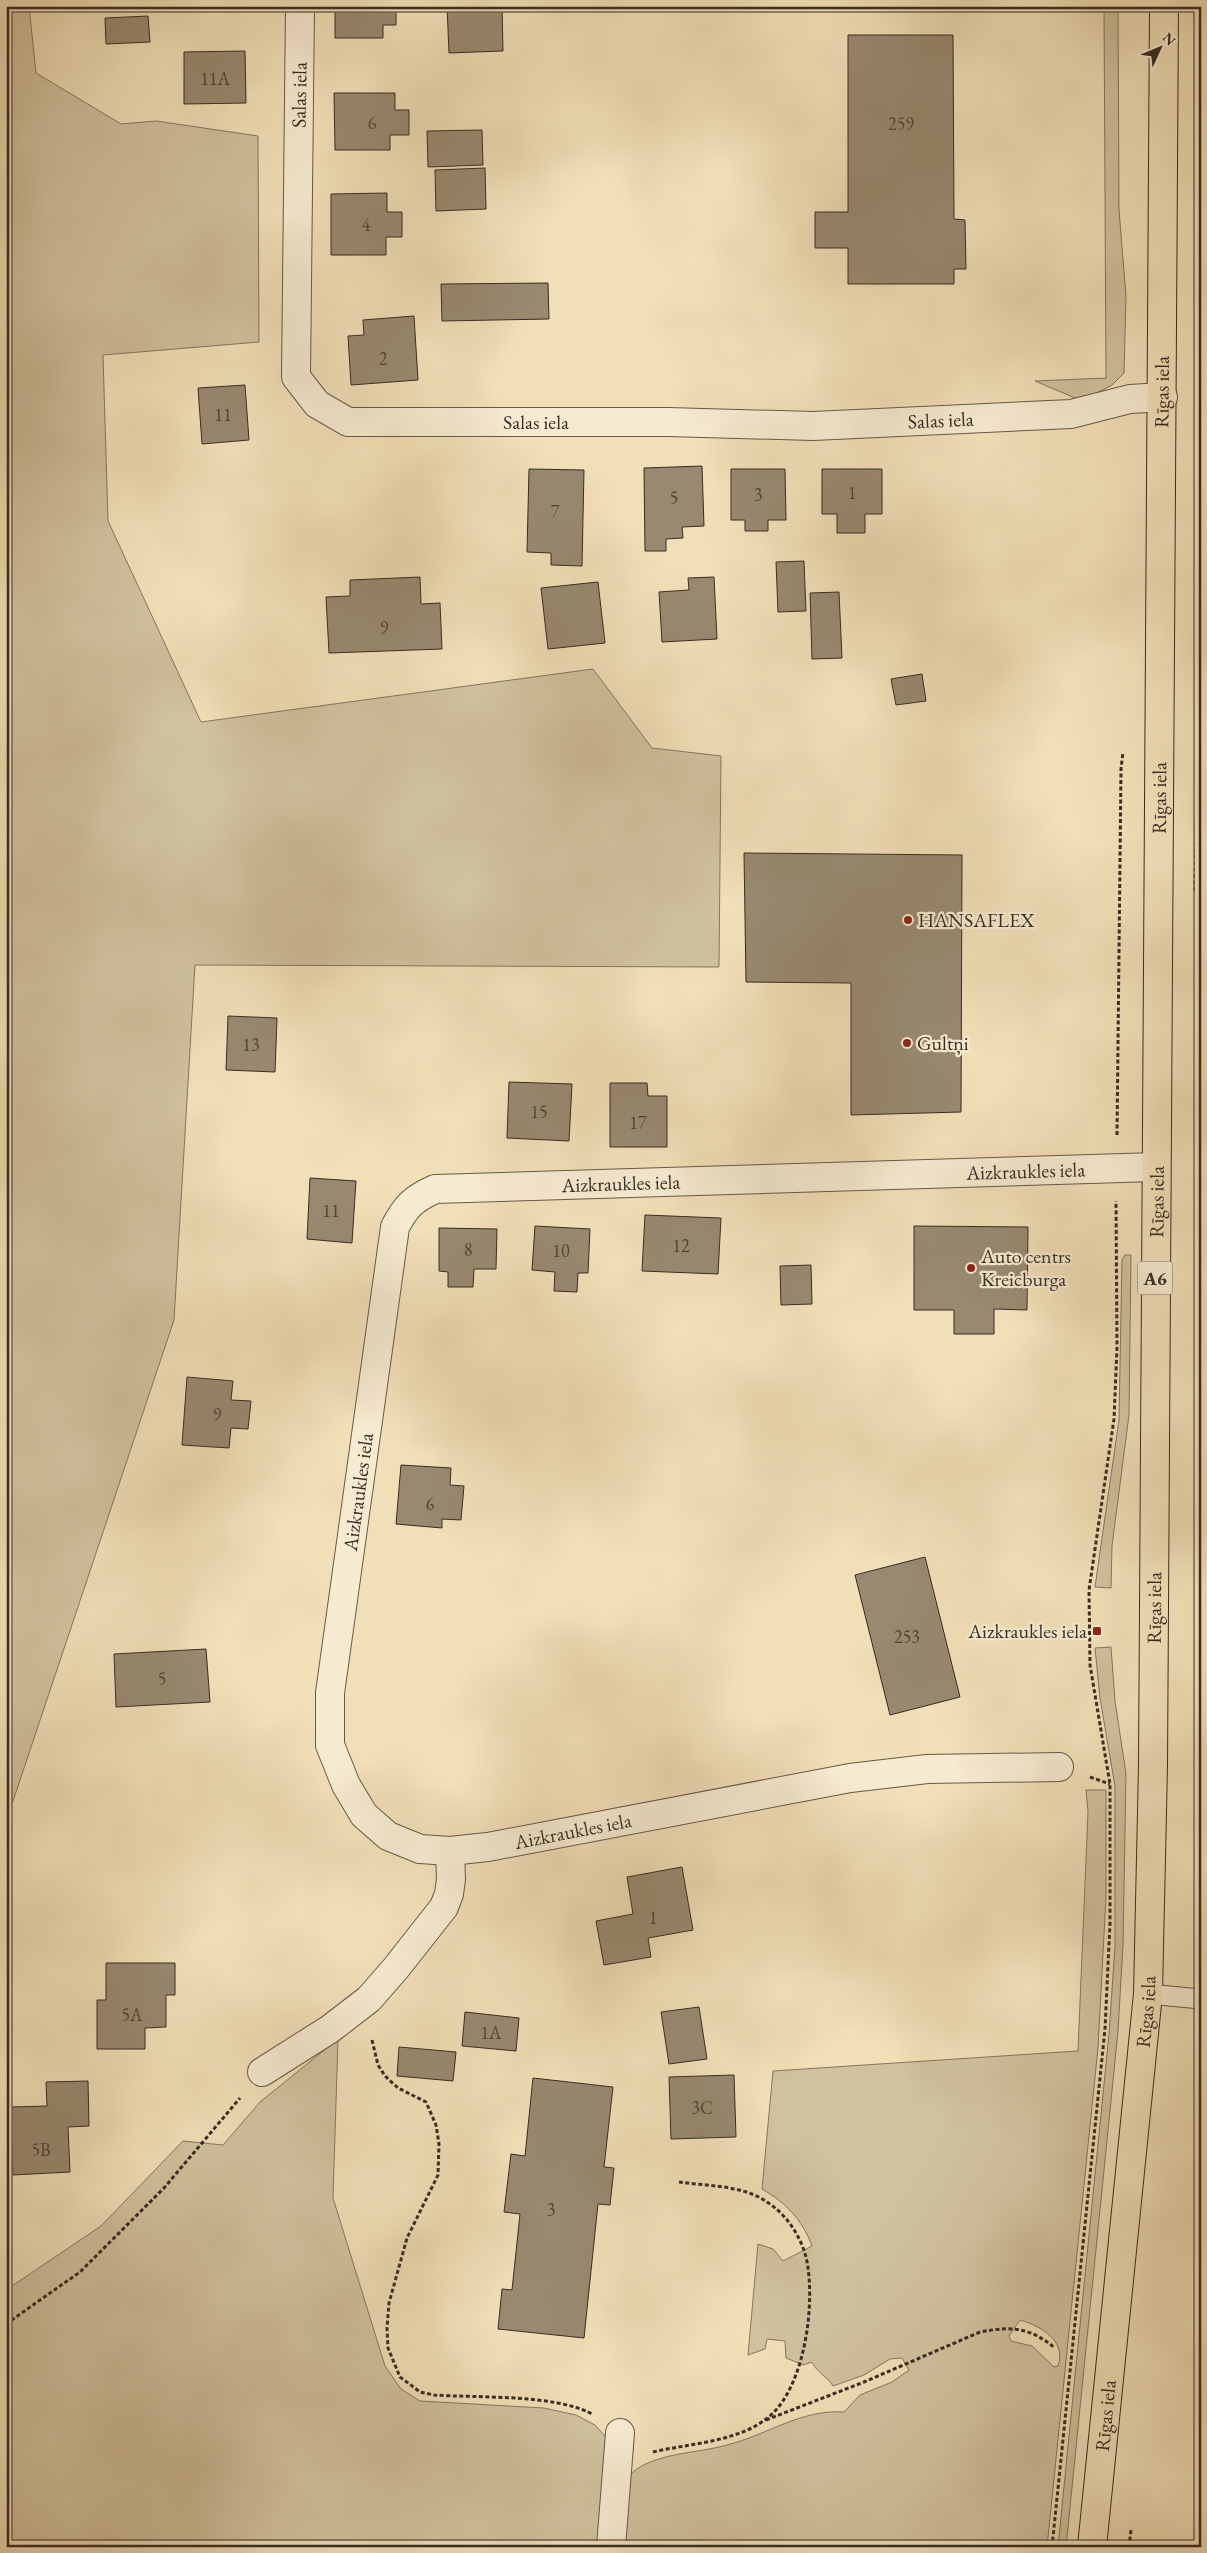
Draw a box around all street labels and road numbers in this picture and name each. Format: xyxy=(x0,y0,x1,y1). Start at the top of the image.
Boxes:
street label: Salas iela xyxy=(285,62,313,128)
street label: Rīgas iela xyxy=(1148,356,1175,428)
street label: Salas iela xyxy=(907,406,974,435)
street label: Salas iela xyxy=(503,409,569,435)
street label: Rīgas iela xyxy=(1146,762,1172,834)
street label: Aizkraukles iela xyxy=(965,1156,1086,1186)
street label: Rīgas iela xyxy=(1143,1166,1170,1238)
street label: Aizkraukles iela xyxy=(560,1169,681,1198)
road number: A6 xyxy=(1138,1262,1172,1294)
street label: Aizkraukles iela xyxy=(337,1431,379,1553)
street label: Rīgas iela xyxy=(1141,1572,1167,1644)
street label: Aizkraukles iela xyxy=(511,1807,634,1855)
street label: Rīgas iela xyxy=(1130,1976,1161,2049)
street label: Rīgas iela xyxy=(1089,2379,1122,2453)

